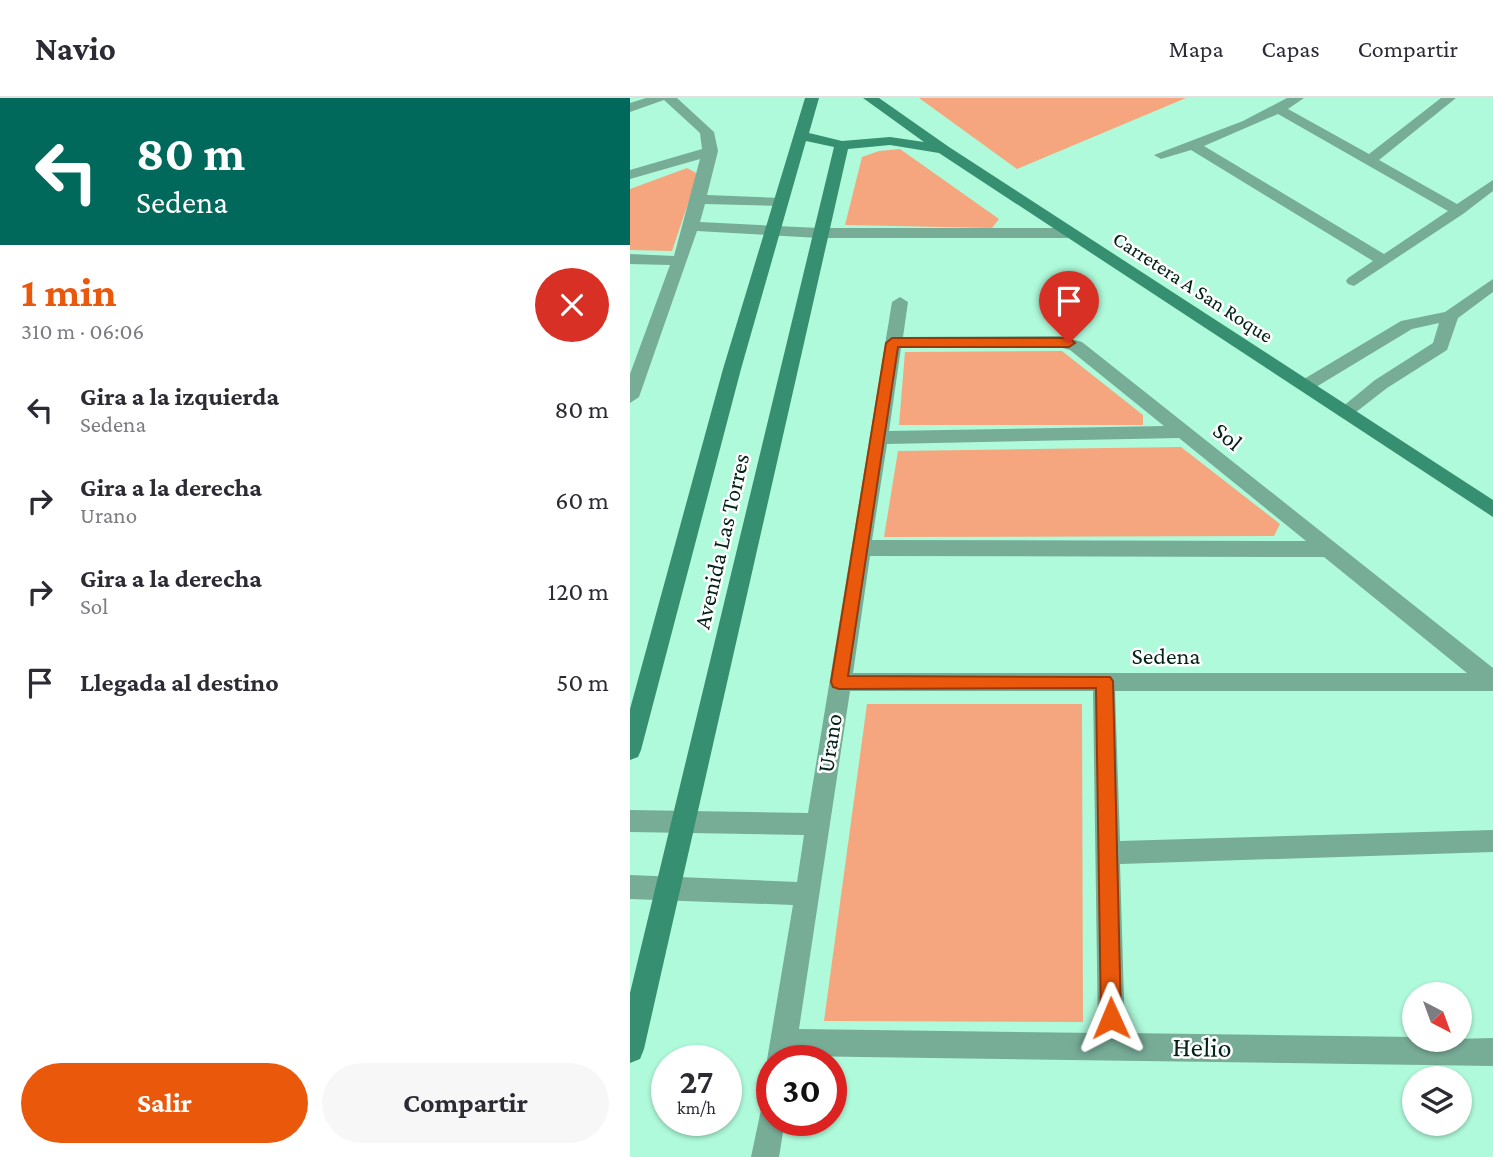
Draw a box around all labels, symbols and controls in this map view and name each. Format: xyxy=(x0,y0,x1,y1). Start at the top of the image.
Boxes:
text: Navio xyxy=(35,30,116,67)
text: Mapa xyxy=(1169,35,1224,62)
text: Capas xyxy=(1262,35,1320,62)
text: Compartir xyxy=(1358,35,1458,62)
icon: left xyxy=(21,126,112,217)
text: 80 m xyxy=(136,126,245,181)
text: Sedena xyxy=(136,184,228,220)
street label: Carretera A San Roque xyxy=(1108,226,1278,348)
text: 1 min xyxy=(21,268,117,315)
button: close xyxy=(535,268,609,342)
pin xyxy=(1039,271,1099,343)
icon: arrive xyxy=(1050,282,1088,320)
text: 310 m · 06:06 xyxy=(21,318,144,344)
text: Gira a la izquierda xyxy=(80,382,279,411)
icon: left xyxy=(21,391,59,429)
text: 80 m xyxy=(555,395,609,424)
text: Sedena xyxy=(80,411,146,437)
street label: Sol xyxy=(1208,416,1248,456)
street label: Avenida Las Torres xyxy=(688,451,754,631)
text: Gira a la derecha xyxy=(80,473,262,502)
icon: right xyxy=(21,482,59,520)
text: 60 m xyxy=(555,486,609,515)
text: Urano xyxy=(80,502,137,528)
text: Gira a la derecha xyxy=(80,564,262,593)
icon: right xyxy=(21,573,59,611)
text: 120 m xyxy=(548,577,609,606)
text: Sol xyxy=(80,593,108,619)
street label: Sedena xyxy=(1132,642,1200,669)
icon: arrive xyxy=(21,664,59,702)
text: Llegada al destino xyxy=(80,668,279,697)
text: 50 m xyxy=(556,668,609,697)
street label: Urano xyxy=(811,711,847,775)
position arrow xyxy=(1074,981,1148,1055)
north arrow xyxy=(1402,982,1472,1052)
map controls xyxy=(1402,982,1472,1136)
street label: Helio xyxy=(1172,1031,1232,1063)
speed limit sign: 30 xyxy=(756,1045,847,1136)
text: 27 xyxy=(680,1062,713,1101)
button: Salir xyxy=(21,1063,308,1143)
button: Compartir xyxy=(322,1063,609,1143)
button: layers xyxy=(1402,1066,1472,1136)
text: km/h xyxy=(677,1098,716,1118)

